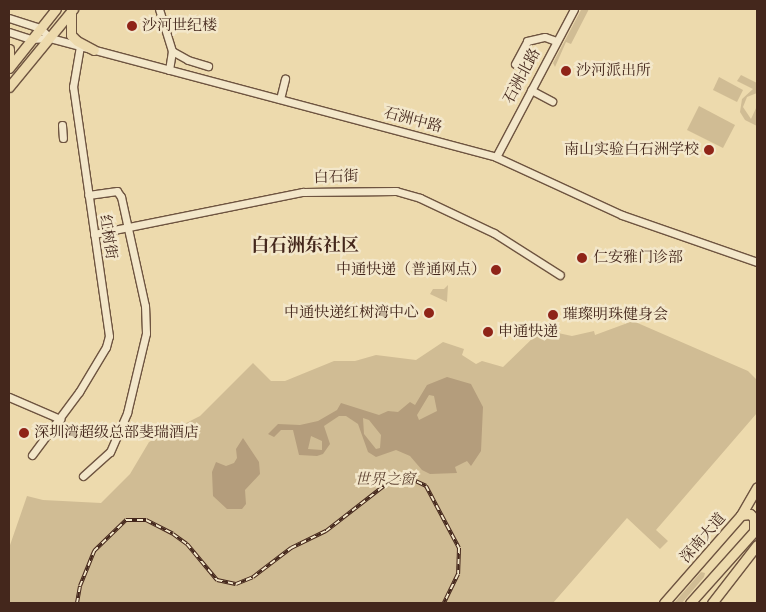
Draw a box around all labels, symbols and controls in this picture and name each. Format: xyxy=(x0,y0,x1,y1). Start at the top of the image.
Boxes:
place label: 沙河世纪楼 xyxy=(142,17,217,35)
marker: 沙河世纪楼 xyxy=(126,20,138,32)
street label: 石洲北路 xyxy=(500,45,544,107)
place label: 沙河派出所 xyxy=(576,62,651,80)
marker: 沙河派出所 xyxy=(560,65,572,77)
street label: 石洲中路 xyxy=(382,104,444,136)
place label: 南山实验白石洲学校 xyxy=(564,141,699,159)
marker: 南山实验白石洲学校 xyxy=(703,144,715,156)
street label: 白石街 xyxy=(313,167,359,187)
street label: 红树街 xyxy=(96,213,120,261)
district label: 白石洲东社区 xyxy=(251,236,359,258)
place label: 仁安雅门诊部 xyxy=(593,249,683,267)
marker: 仁安雅门诊部 xyxy=(575,251,589,265)
place label: 中通快递（普通网点） xyxy=(336,261,486,279)
marker: 中通快递（普通网点） xyxy=(490,264,502,276)
place label: 中通快递红树湾中心 xyxy=(284,304,419,322)
place label: 璀璨明珠健身会 xyxy=(563,306,668,324)
marker: 中通快递红树湾中心 xyxy=(423,307,435,319)
marker: 璀璨明珠健身会 xyxy=(547,309,559,321)
place label: 申通快递 xyxy=(498,323,558,341)
marker: 申通快递 xyxy=(482,326,494,338)
place label: 深圳湾超级总部斐瑞酒店 xyxy=(34,424,199,442)
marker: 深圳湾超级总部斐瑞酒店 xyxy=(18,427,30,439)
park label: 世界之窗 xyxy=(355,471,415,489)
street label: 深南大道 xyxy=(677,509,729,567)

